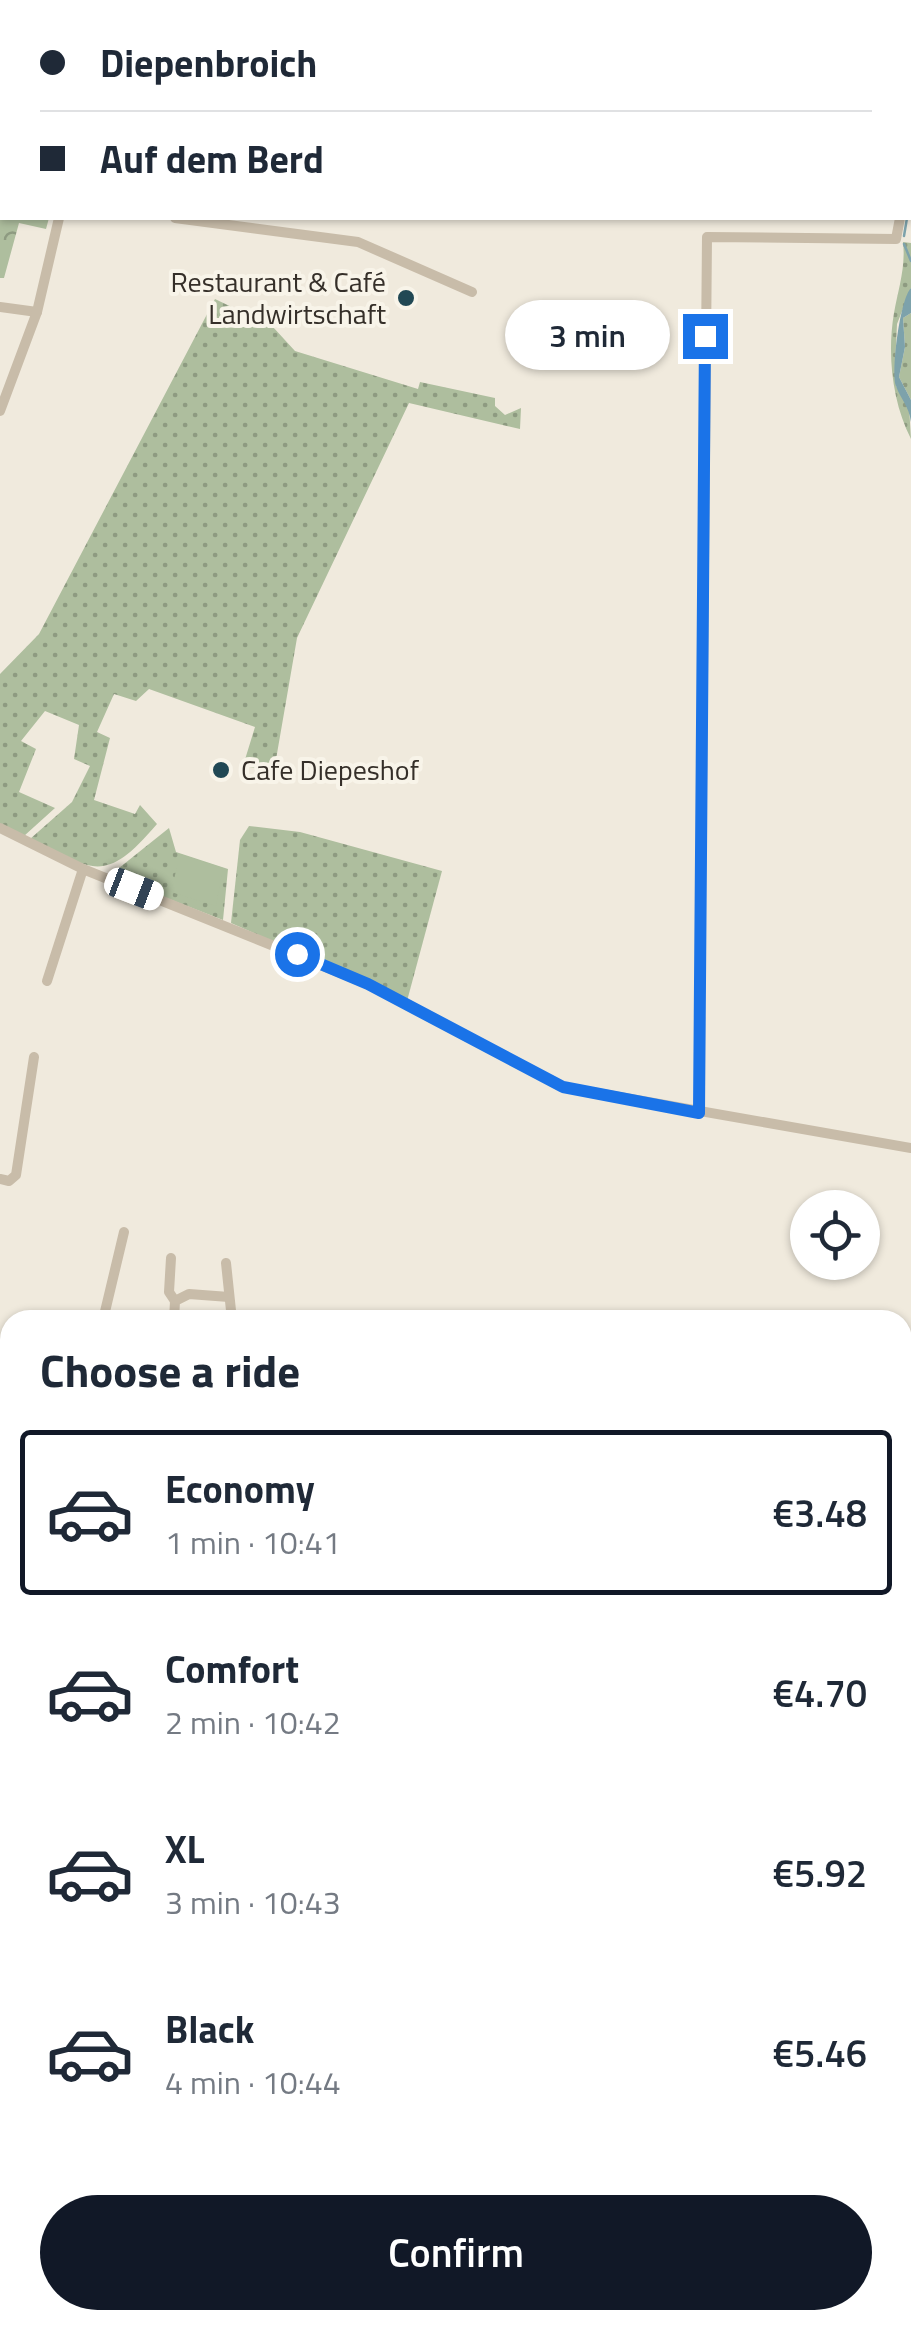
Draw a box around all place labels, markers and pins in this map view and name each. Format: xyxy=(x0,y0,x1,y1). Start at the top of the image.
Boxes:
place label: Restaurant & Café Landwirtschaft xyxy=(171,260,386,335)
marker: Restaurant & Café Landwirtschaft xyxy=(395,287,417,309)
place label: Cafe Diepeshof xyxy=(241,748,420,791)
marker: Cafe Diepeshof xyxy=(210,759,232,781)

